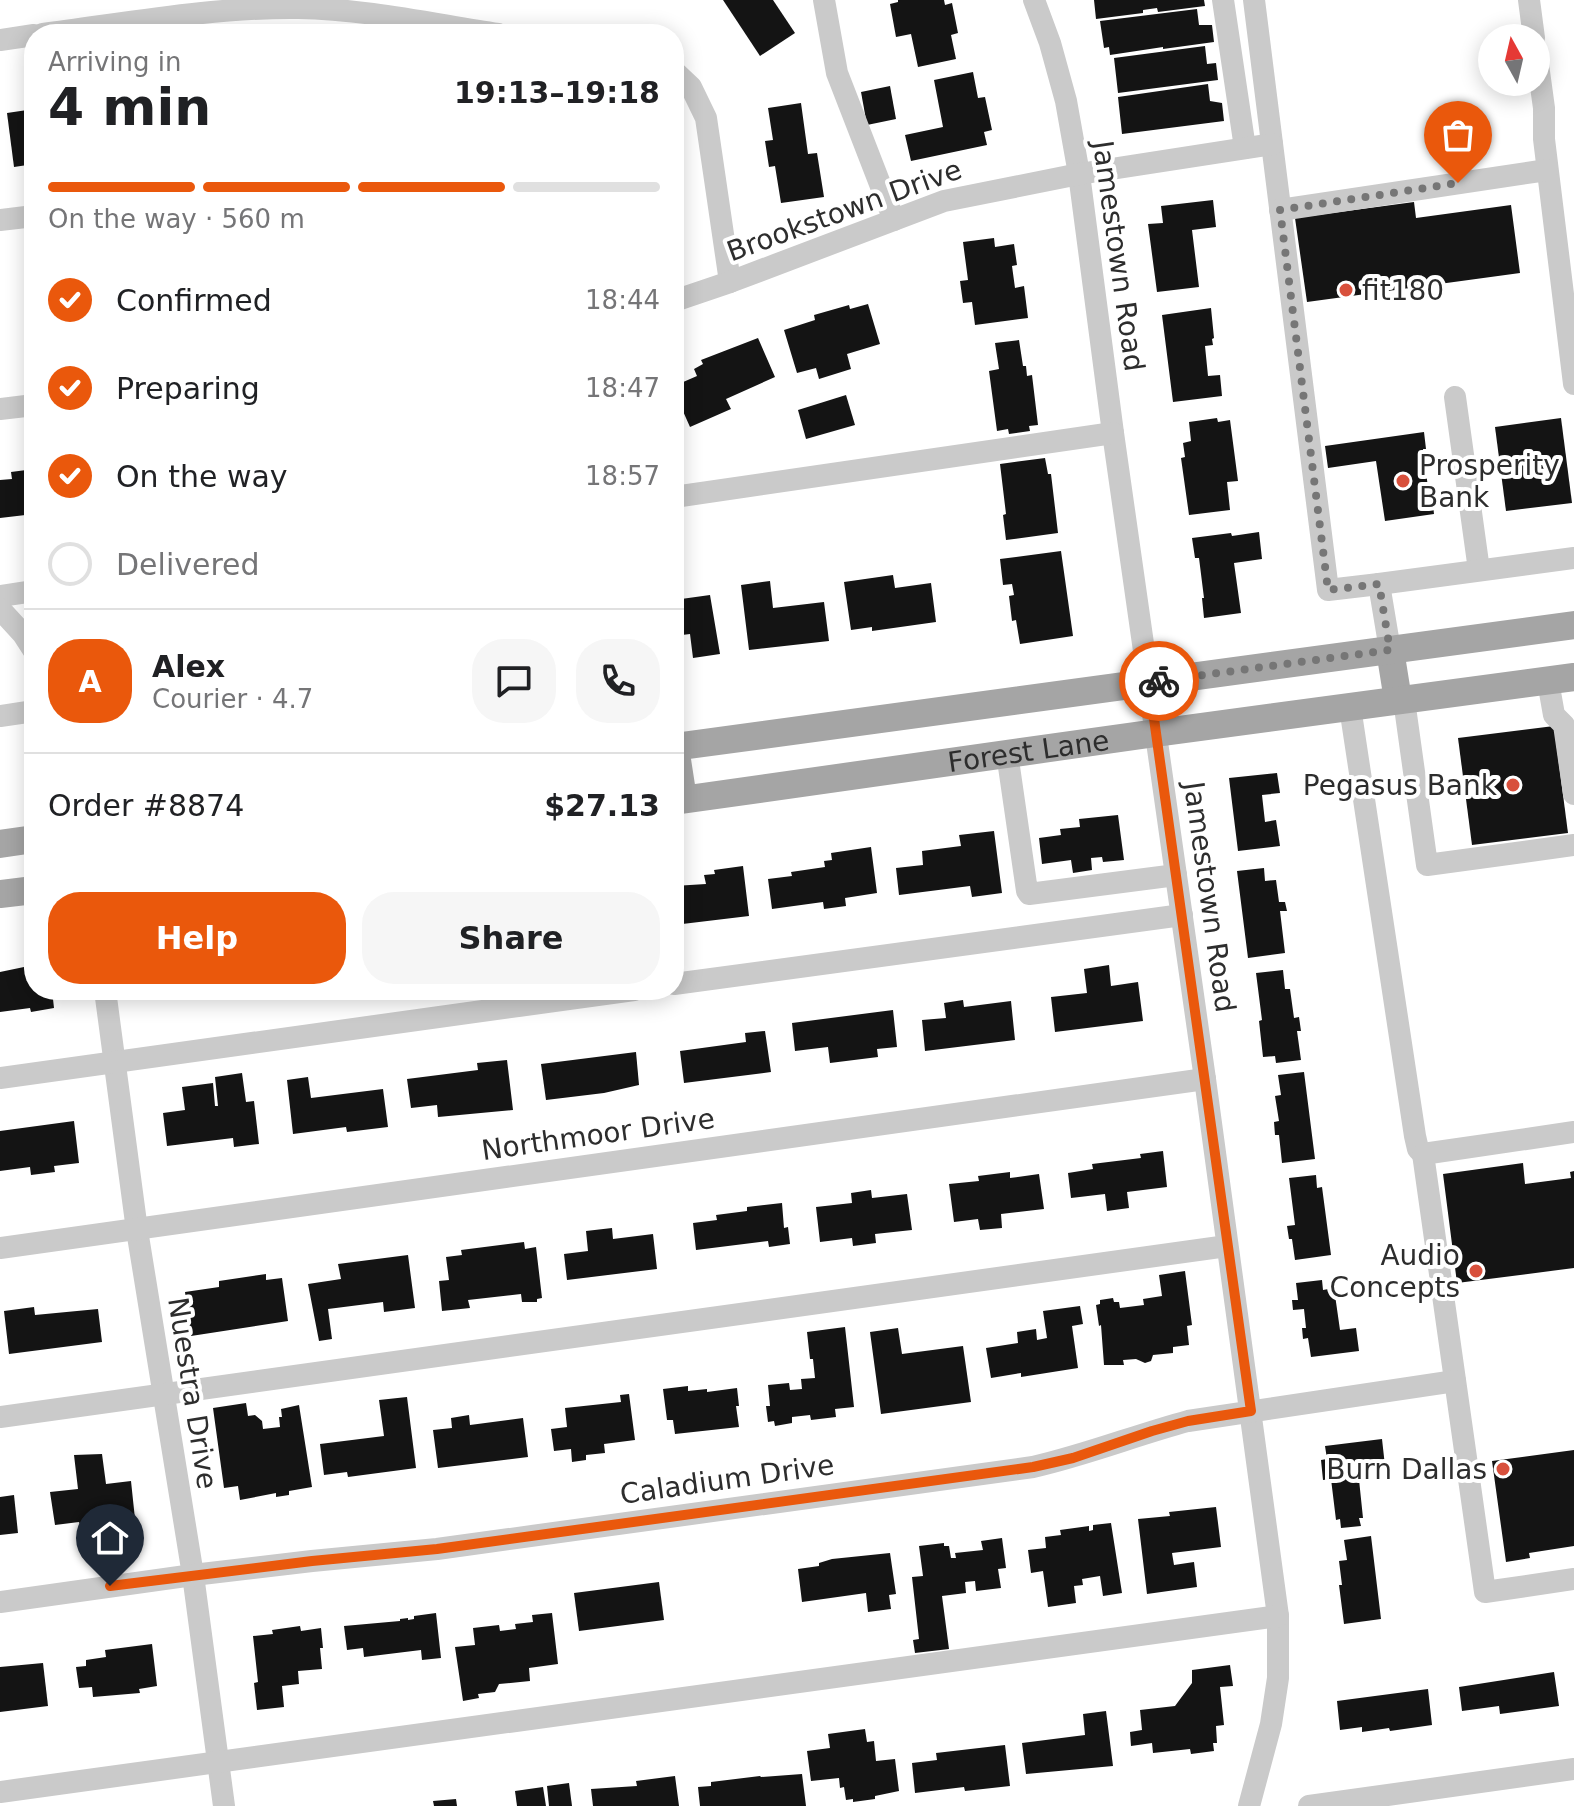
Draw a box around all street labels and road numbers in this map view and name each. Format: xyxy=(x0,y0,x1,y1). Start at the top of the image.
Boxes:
street label: Jamestown Road xyxy=(1086,137,1151,373)
street label: Brookstown Drive xyxy=(722,153,966,268)
street label: Forest Lane xyxy=(946,724,1111,779)
street label: Jamestown Road xyxy=(1177,778,1242,1014)
street label: Northmoor Drive xyxy=(479,1102,717,1167)
street label: Nuestra Drive xyxy=(161,1295,224,1491)
street label: Caladium Drive xyxy=(618,1448,836,1511)

